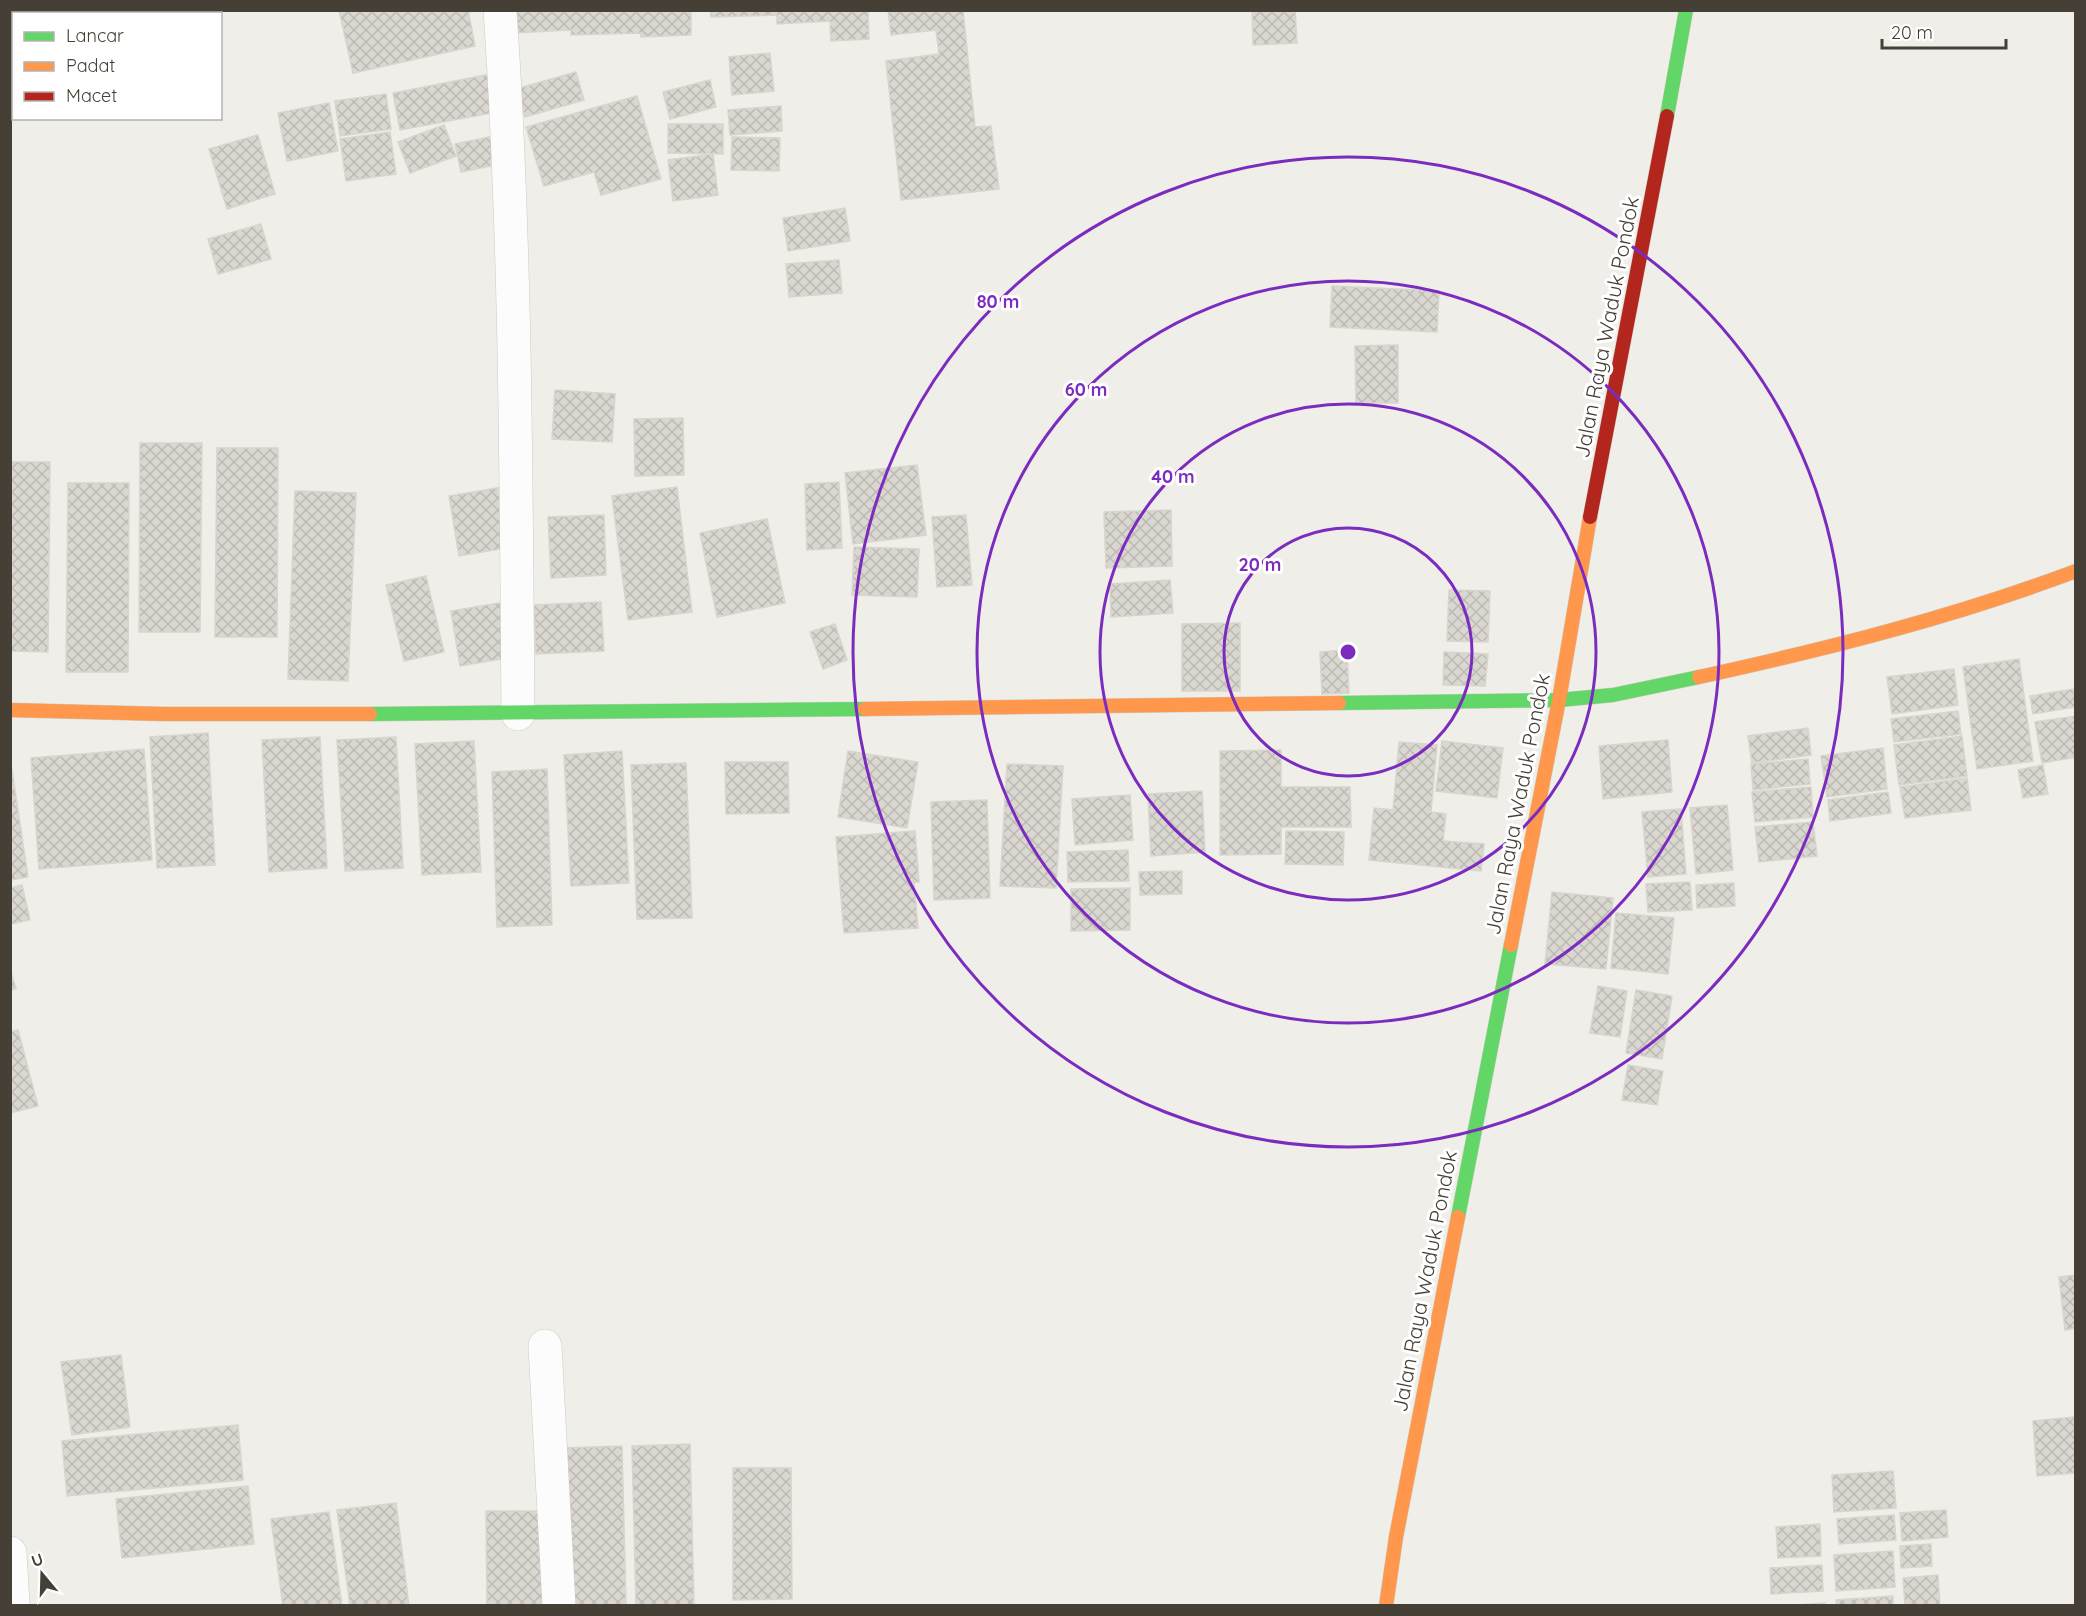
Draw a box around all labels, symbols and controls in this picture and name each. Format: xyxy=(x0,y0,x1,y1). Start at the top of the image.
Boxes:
legend xyxy=(12,12,222,120)
scale bar xyxy=(1882,12,2006,50)
text: 20 m xyxy=(1891,21,1933,44)
text: Lancar xyxy=(66,24,124,47)
text: Padat xyxy=(66,54,115,77)
text: Macet xyxy=(66,84,117,107)
street label: Jalan Raya Waduk Pondok xyxy=(1568,194,1644,460)
text: 80 m xyxy=(977,290,1019,313)
text: 60 m xyxy=(1065,378,1107,401)
text: 40 m xyxy=(1151,465,1195,488)
text: 20 m xyxy=(1239,553,1281,576)
centre of rings xyxy=(1338,642,1358,662)
street label: Jalan Raya Waduk Pondok xyxy=(1479,671,1555,937)
street label: Jalan Raya Waduk Pondok xyxy=(1386,1148,1462,1414)
north arrow xyxy=(12,1544,72,1604)
text: U xyxy=(29,1549,46,1571)

